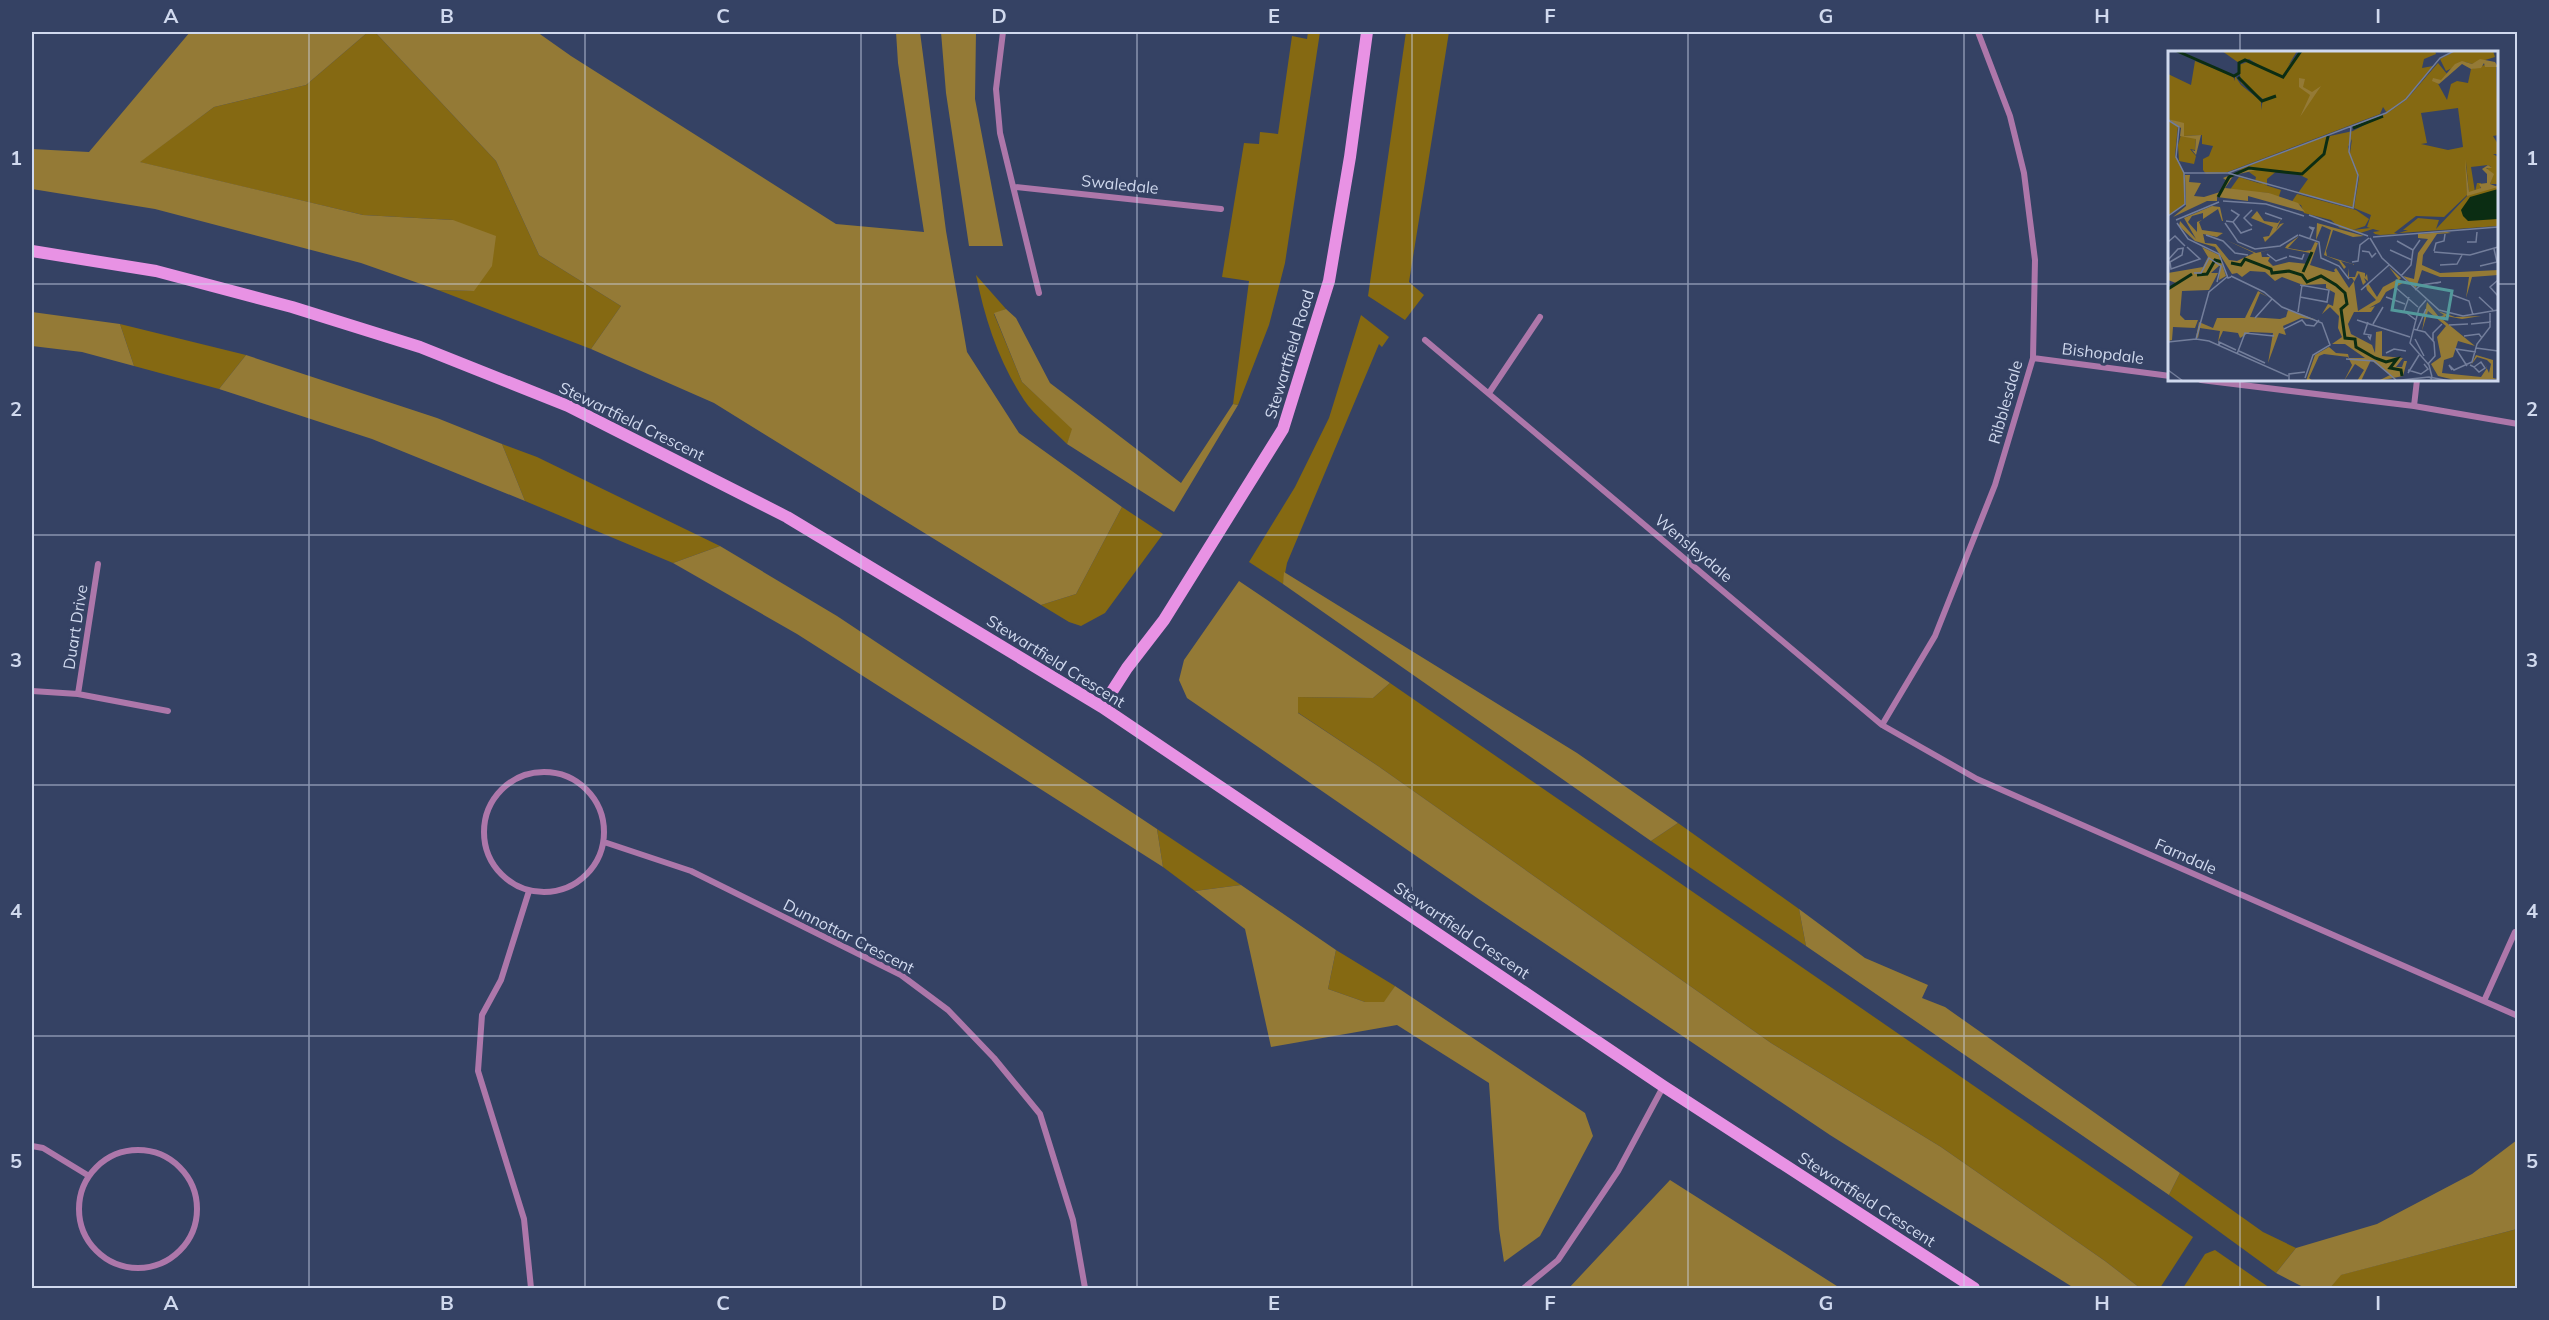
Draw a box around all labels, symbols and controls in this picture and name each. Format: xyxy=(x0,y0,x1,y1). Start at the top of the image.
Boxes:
text: A xyxy=(164,3,179,28)
text: B xyxy=(440,3,454,28)
text: C xyxy=(716,3,730,28)
text: D xyxy=(991,3,1007,28)
text: E xyxy=(1268,3,1280,28)
text: F xyxy=(1544,3,1556,28)
text: G xyxy=(1819,3,1833,28)
text: H xyxy=(2094,3,2110,28)
text: I xyxy=(2375,3,2381,28)
inset map xyxy=(2168,51,2498,381)
text: 1 xyxy=(10,145,22,170)
text: 1 xyxy=(2526,145,2538,170)
street label: Swaledale xyxy=(1080,170,1160,198)
street label: Stewartfield Road xyxy=(1260,287,1318,421)
street label: Bishopdale xyxy=(2061,338,2145,368)
street label: Ribblesdale xyxy=(1984,358,2026,446)
street label: Stewartfield Crescent xyxy=(556,377,708,465)
text: 2 xyxy=(10,396,22,421)
text: 2 xyxy=(2526,396,2538,421)
street label: Wensleydale xyxy=(1651,510,1737,586)
street label: Duart Drive xyxy=(58,583,92,671)
street label: Stewartfield Crescent xyxy=(983,610,1129,712)
text: 3 xyxy=(10,647,22,672)
text: 3 xyxy=(2526,647,2538,672)
street label: Farndale xyxy=(2152,834,2220,878)
street label: Stewartfield Crescent xyxy=(1390,877,1534,983)
street label: Dunnottar Crescent xyxy=(780,894,918,978)
text: 4 xyxy=(10,898,22,923)
text: 4 xyxy=(2526,898,2538,923)
street label: Stewartfield Crescent xyxy=(1795,1147,1940,1251)
text: 5 xyxy=(10,1148,22,1173)
text: 5 xyxy=(2526,1148,2538,1173)
text: A xyxy=(164,1290,179,1315)
text: B xyxy=(440,1290,454,1315)
text: C xyxy=(716,1290,730,1315)
text: D xyxy=(991,1290,1007,1315)
text: E xyxy=(1268,1290,1280,1315)
text: F xyxy=(1544,1290,1556,1315)
text: G xyxy=(1819,1290,1833,1315)
text: H xyxy=(2094,1290,2110,1315)
text: I xyxy=(2375,1290,2381,1315)

